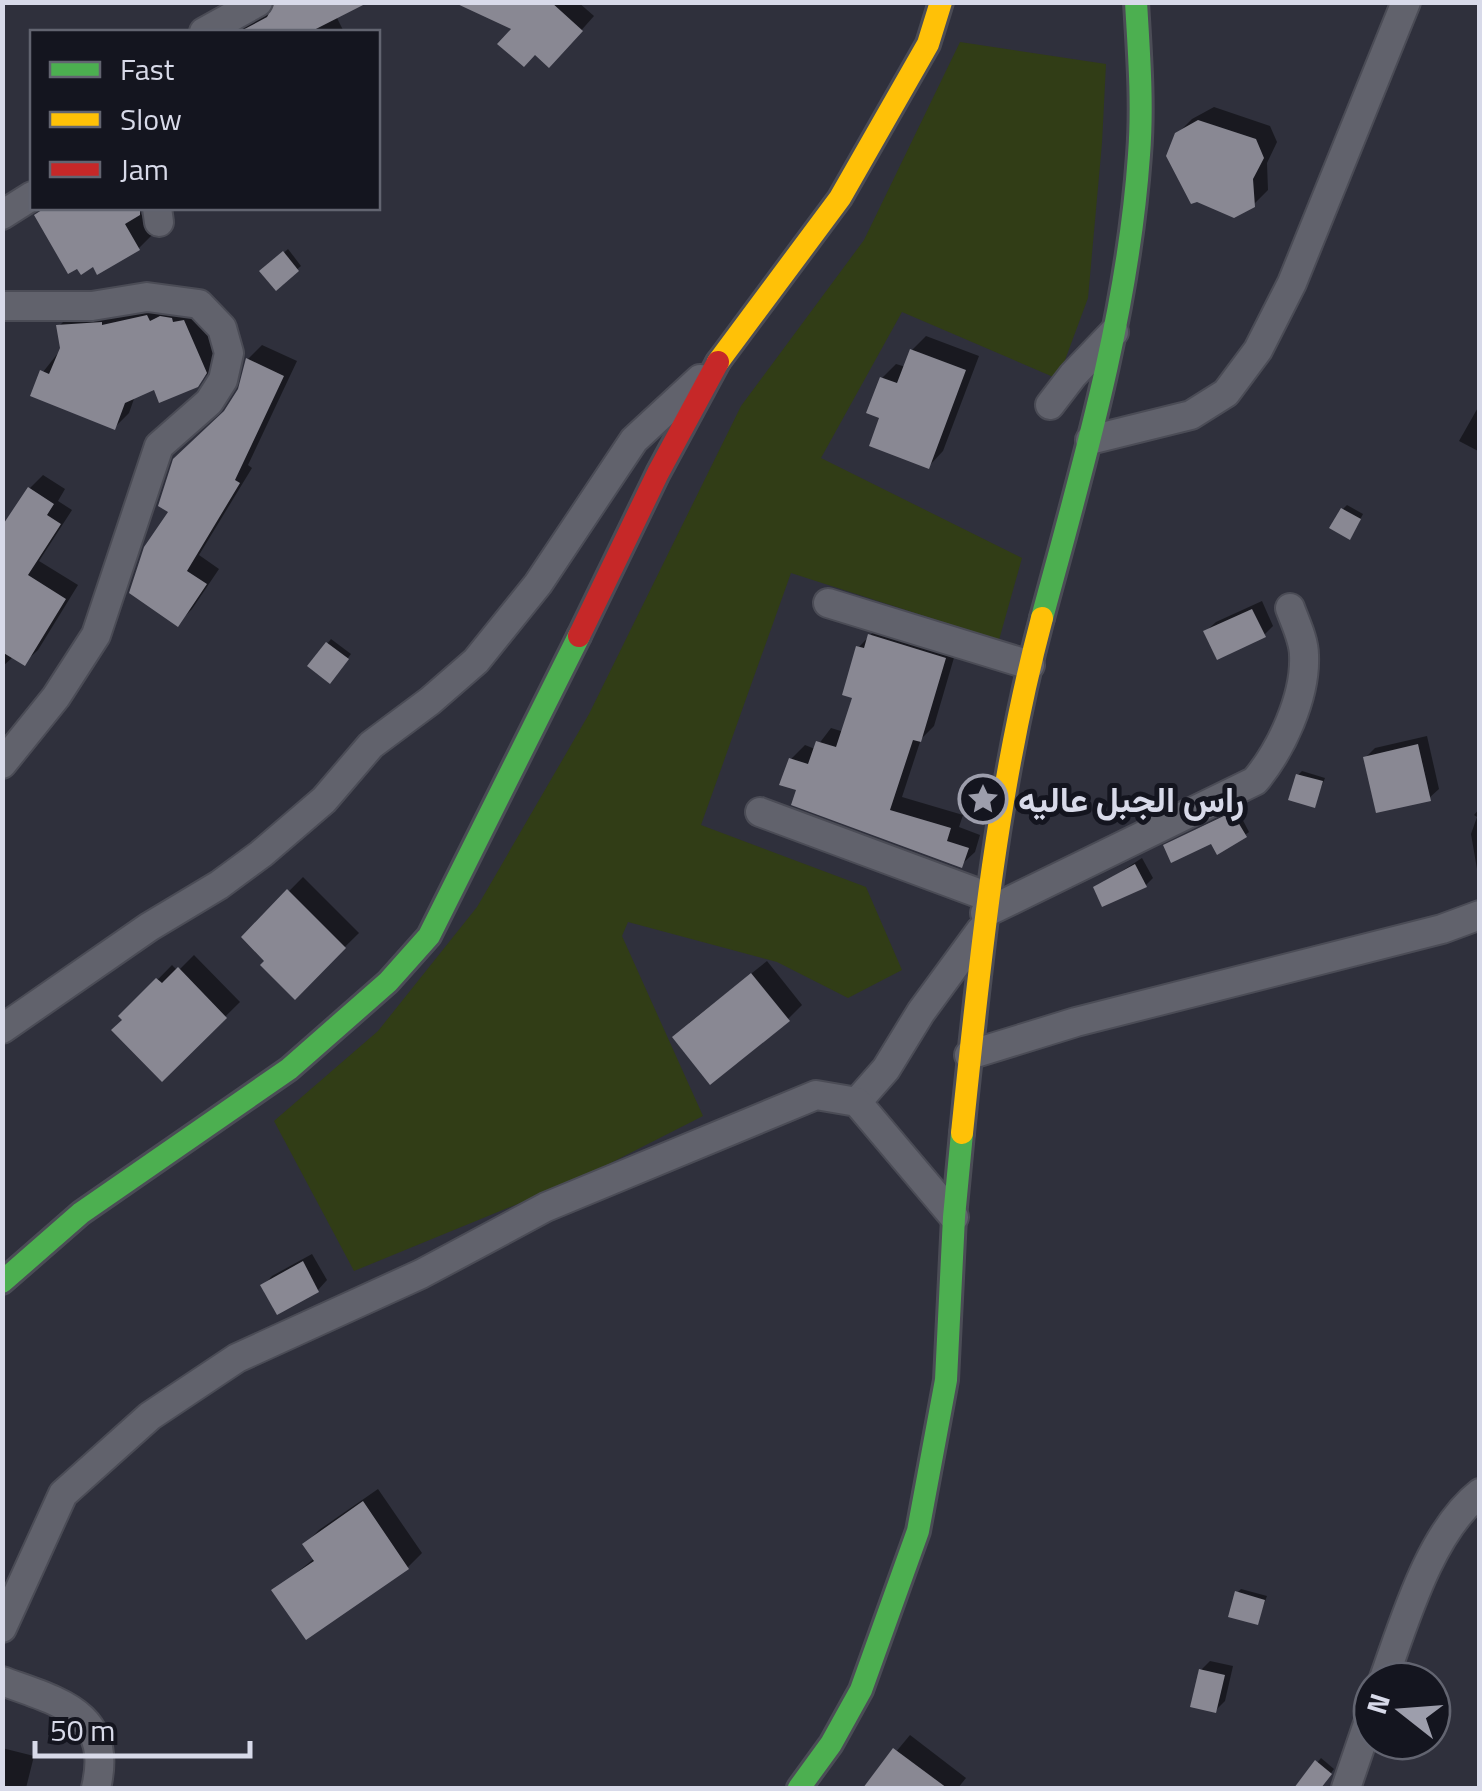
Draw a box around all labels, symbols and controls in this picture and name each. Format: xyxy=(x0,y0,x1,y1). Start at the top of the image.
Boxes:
legend xyxy=(30,30,380,210)
text: Fast xyxy=(120,46,175,92)
text: Slow xyxy=(120,96,182,142)
text: Jam xyxy=(120,146,169,192)
place label: راس الجبل عاليه xyxy=(1018,772,1244,826)
place icon: راس الجبل عاليه xyxy=(957,773,1009,825)
north arrow xyxy=(1352,1661,1452,1761)
text: N xyxy=(1354,1688,1401,1719)
scale bar xyxy=(35,1696,250,1758)
text: 50 m xyxy=(50,1707,115,1753)

